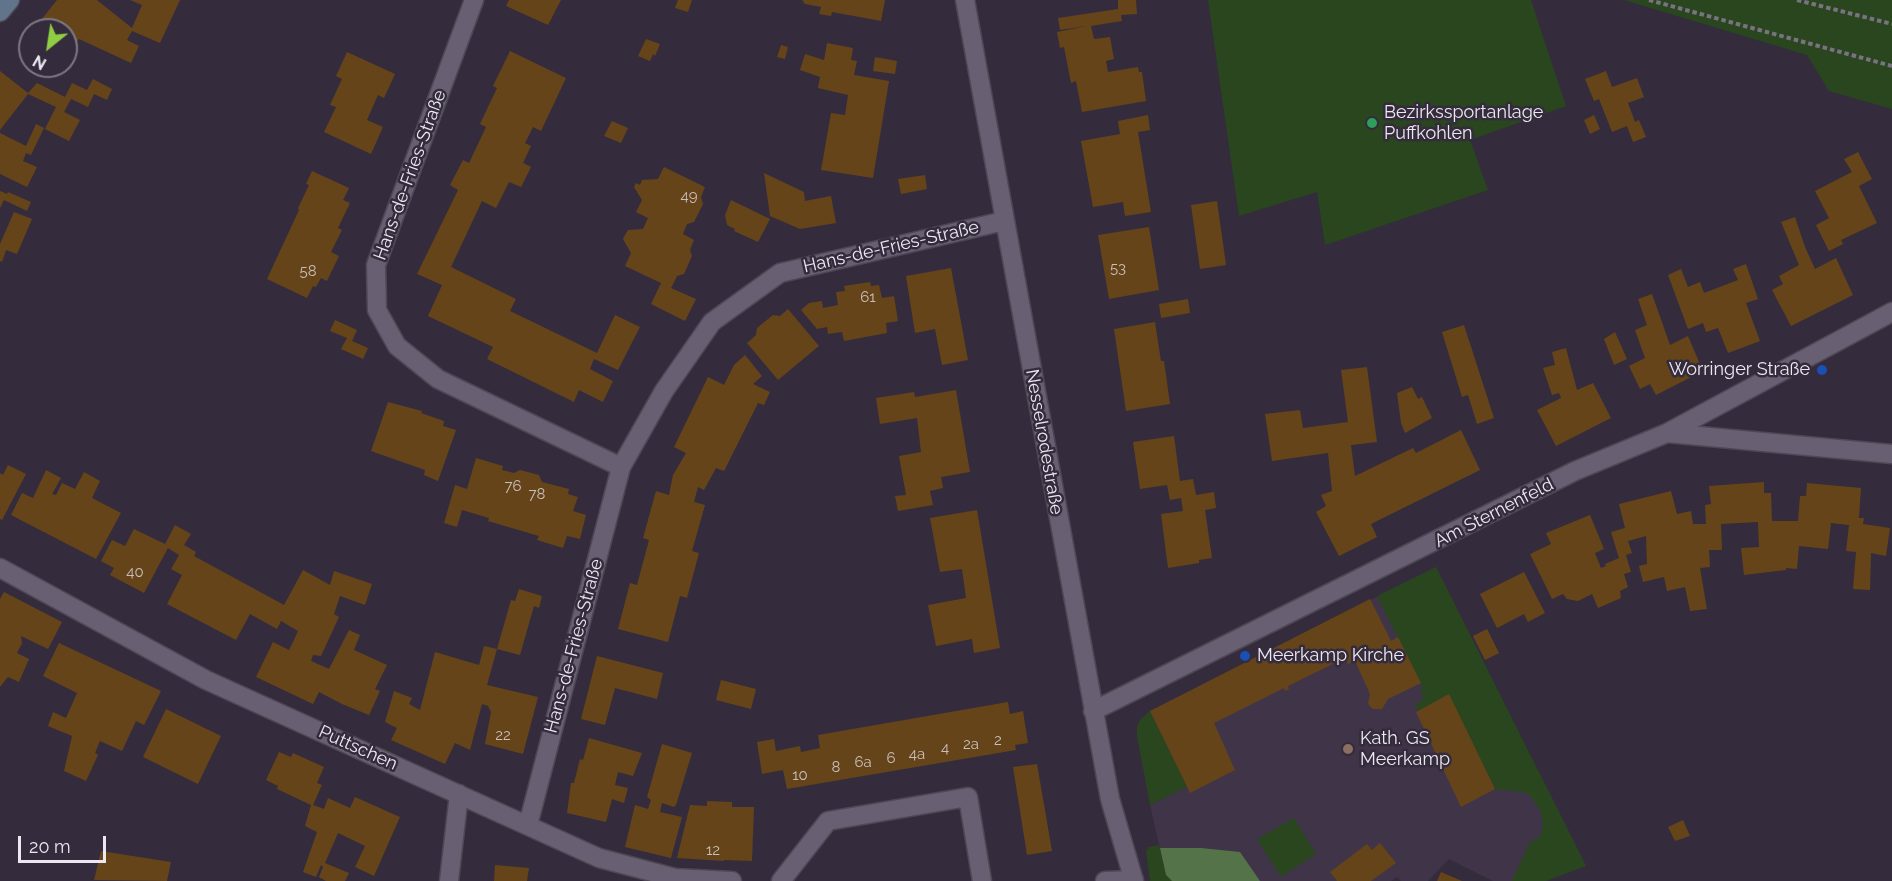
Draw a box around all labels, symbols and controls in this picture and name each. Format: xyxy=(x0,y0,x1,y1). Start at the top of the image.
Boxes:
north arrow xyxy=(18,18,78,78)
text: N xyxy=(30,51,50,74)
street label: Hans-de-Fries-Straße xyxy=(369,87,451,263)
place label: Bezirkssportanlage Puffkohlen xyxy=(1384,102,1543,144)
marker: Bezirkssportanlage Puffkohlen xyxy=(1365,116,1379,130)
house number: 49 xyxy=(681,187,697,205)
street label: Hans-de-Fries-Straße xyxy=(801,216,981,278)
house number: 53 xyxy=(1110,259,1126,277)
house number: 58 xyxy=(299,262,317,280)
house number: 61 xyxy=(860,288,876,306)
place label: Worringer Straße xyxy=(1669,359,1810,381)
marker: Worringer Straße xyxy=(1815,363,1829,377)
street label: Nesselrodestraße xyxy=(1021,368,1067,516)
street label: Am Sternenfeld xyxy=(1431,474,1557,552)
house number: 76 xyxy=(504,477,522,495)
house number: 78 xyxy=(529,485,545,503)
street label: Hans-de-Fries-Straße xyxy=(540,556,608,736)
house number: 40 xyxy=(126,563,144,581)
place label: Meerkamp Kirche xyxy=(1257,645,1404,667)
marker: Meerkamp Kirche xyxy=(1238,649,1252,663)
street label: Puttschen xyxy=(315,721,401,775)
house number: 22 xyxy=(495,726,511,744)
place label: Kath. GS Meerkamp xyxy=(1360,728,1450,771)
house number: 2 xyxy=(994,731,1002,749)
house number: 2a xyxy=(963,735,979,753)
house number: 4 xyxy=(941,739,949,757)
marker: Kath. GS Meerkamp xyxy=(1341,742,1355,756)
house number: 4a xyxy=(909,745,925,763)
house number: 6 xyxy=(886,749,896,767)
house number: 6a xyxy=(854,753,872,771)
house number: 8 xyxy=(832,758,840,776)
house number: 10 xyxy=(792,766,808,784)
scale bar xyxy=(21,824,110,862)
text: 20 m xyxy=(29,836,71,857)
house number: 12 xyxy=(706,841,720,859)

